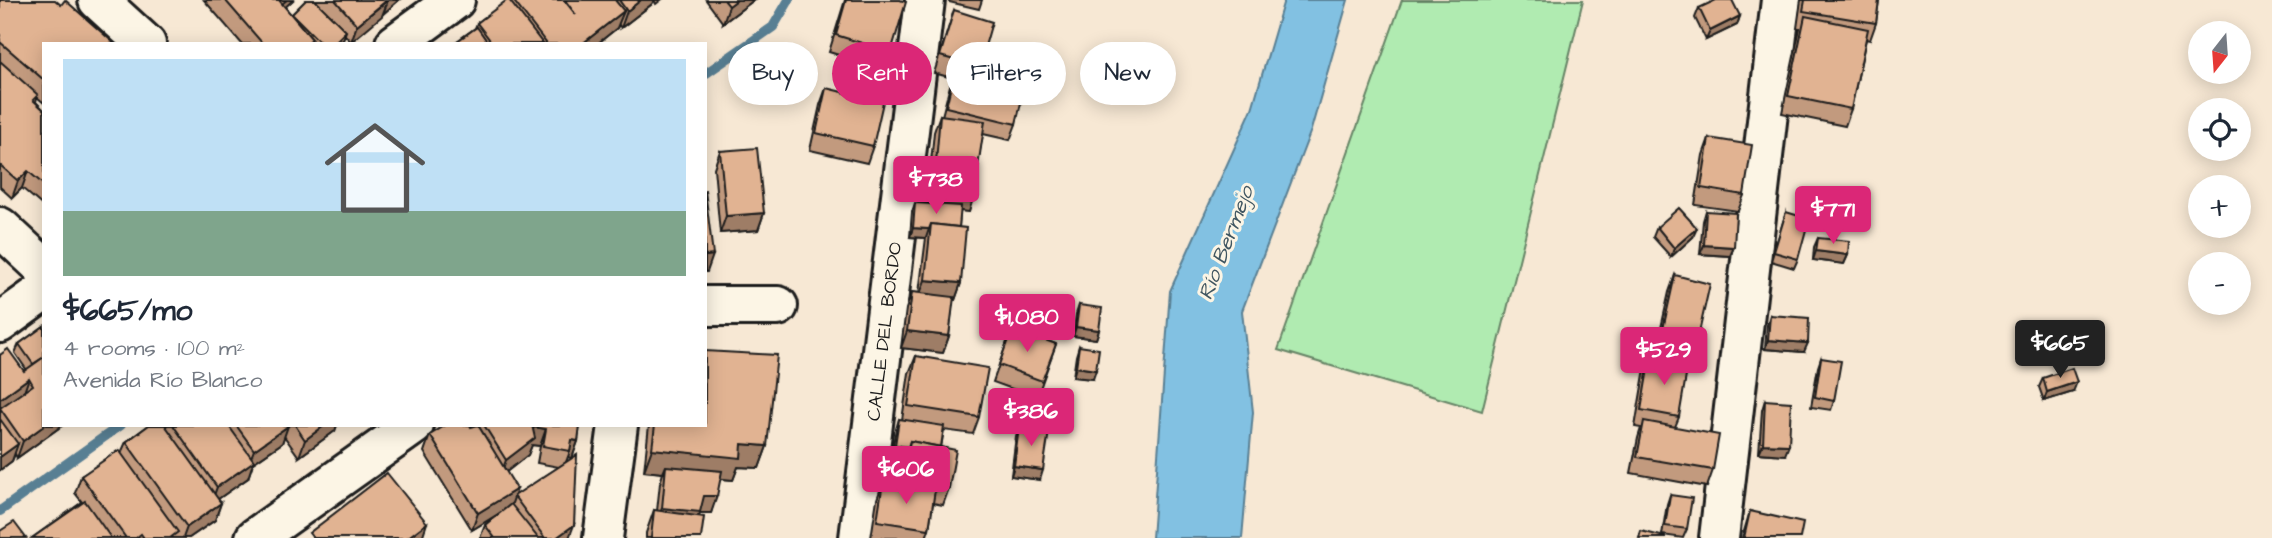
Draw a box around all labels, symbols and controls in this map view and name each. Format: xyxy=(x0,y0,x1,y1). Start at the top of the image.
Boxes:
north arrow xyxy=(2188,21,2250,84)
map controls xyxy=(2188,21,2251,315)
chip: Buy xyxy=(728,42,818,105)
chip: Rent xyxy=(832,42,932,105)
chip: Filters xyxy=(946,42,1066,105)
chip: New xyxy=(1080,42,1176,105)
button: locate xyxy=(2188,98,2251,161)
icon: home xyxy=(312,105,438,231)
pin: $738 xyxy=(895,156,977,216)
text: $738 xyxy=(909,163,963,195)
button: + xyxy=(2188,175,2251,238)
water label: Río Bermejo xyxy=(1191,180,1262,304)
pin: $771 xyxy=(1792,187,1874,246)
text: $771 xyxy=(1811,193,1855,225)
street label: CALLE DEL BORDO xyxy=(860,240,909,423)
button: − xyxy=(2188,252,2251,315)
text: $665/mo xyxy=(63,290,192,332)
pin: $1,080 xyxy=(970,294,1084,354)
text: $1,080 xyxy=(995,301,1059,333)
pin: $665 xyxy=(2019,320,2101,380)
text: $665 xyxy=(2031,327,2089,359)
pin: $529 xyxy=(1623,328,1705,387)
text: 4 rooms · 100 m² xyxy=(63,332,245,364)
text: $529 xyxy=(1636,334,1692,366)
text: Avenida Río Blanco xyxy=(63,364,262,396)
pin: $386 xyxy=(990,388,1072,448)
text: $386 xyxy=(1004,395,1058,427)
pin: $606 xyxy=(865,447,947,506)
text: $606 xyxy=(878,453,934,485)

